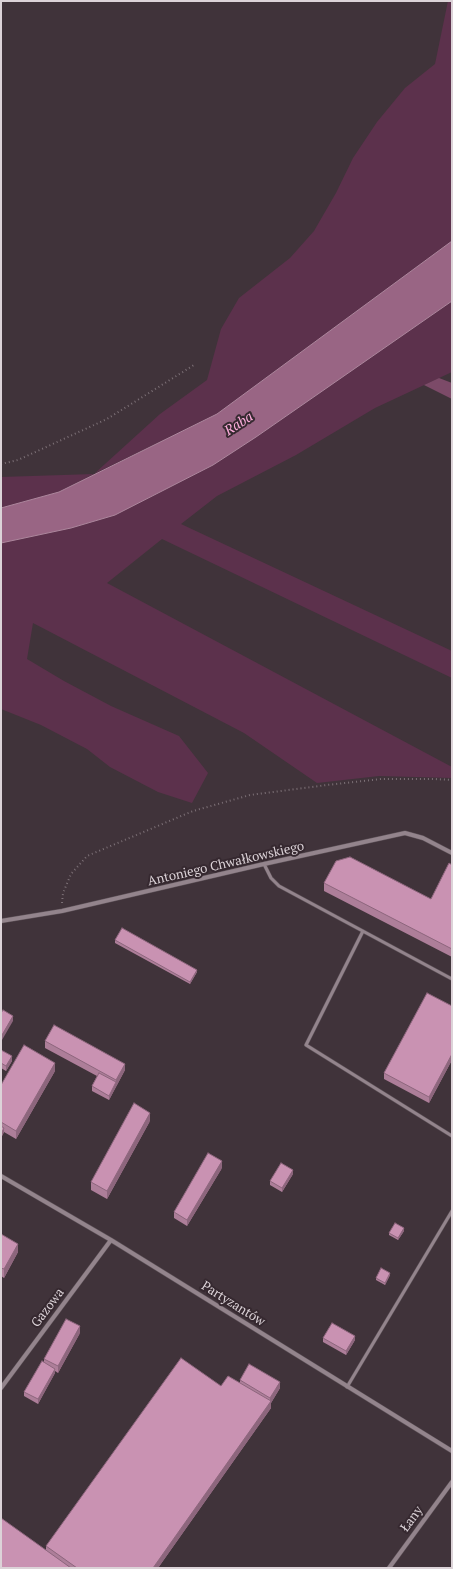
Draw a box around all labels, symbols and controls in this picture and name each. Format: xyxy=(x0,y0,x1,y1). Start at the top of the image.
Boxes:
water label: Raba xyxy=(221,409,257,439)
street label: Antoniego Chwałkowskiego xyxy=(146,838,306,890)
street label: Partyzantów xyxy=(198,1278,268,1330)
street label: Gazowa xyxy=(28,1285,68,1331)
street label: Łany xyxy=(397,1503,427,1535)

